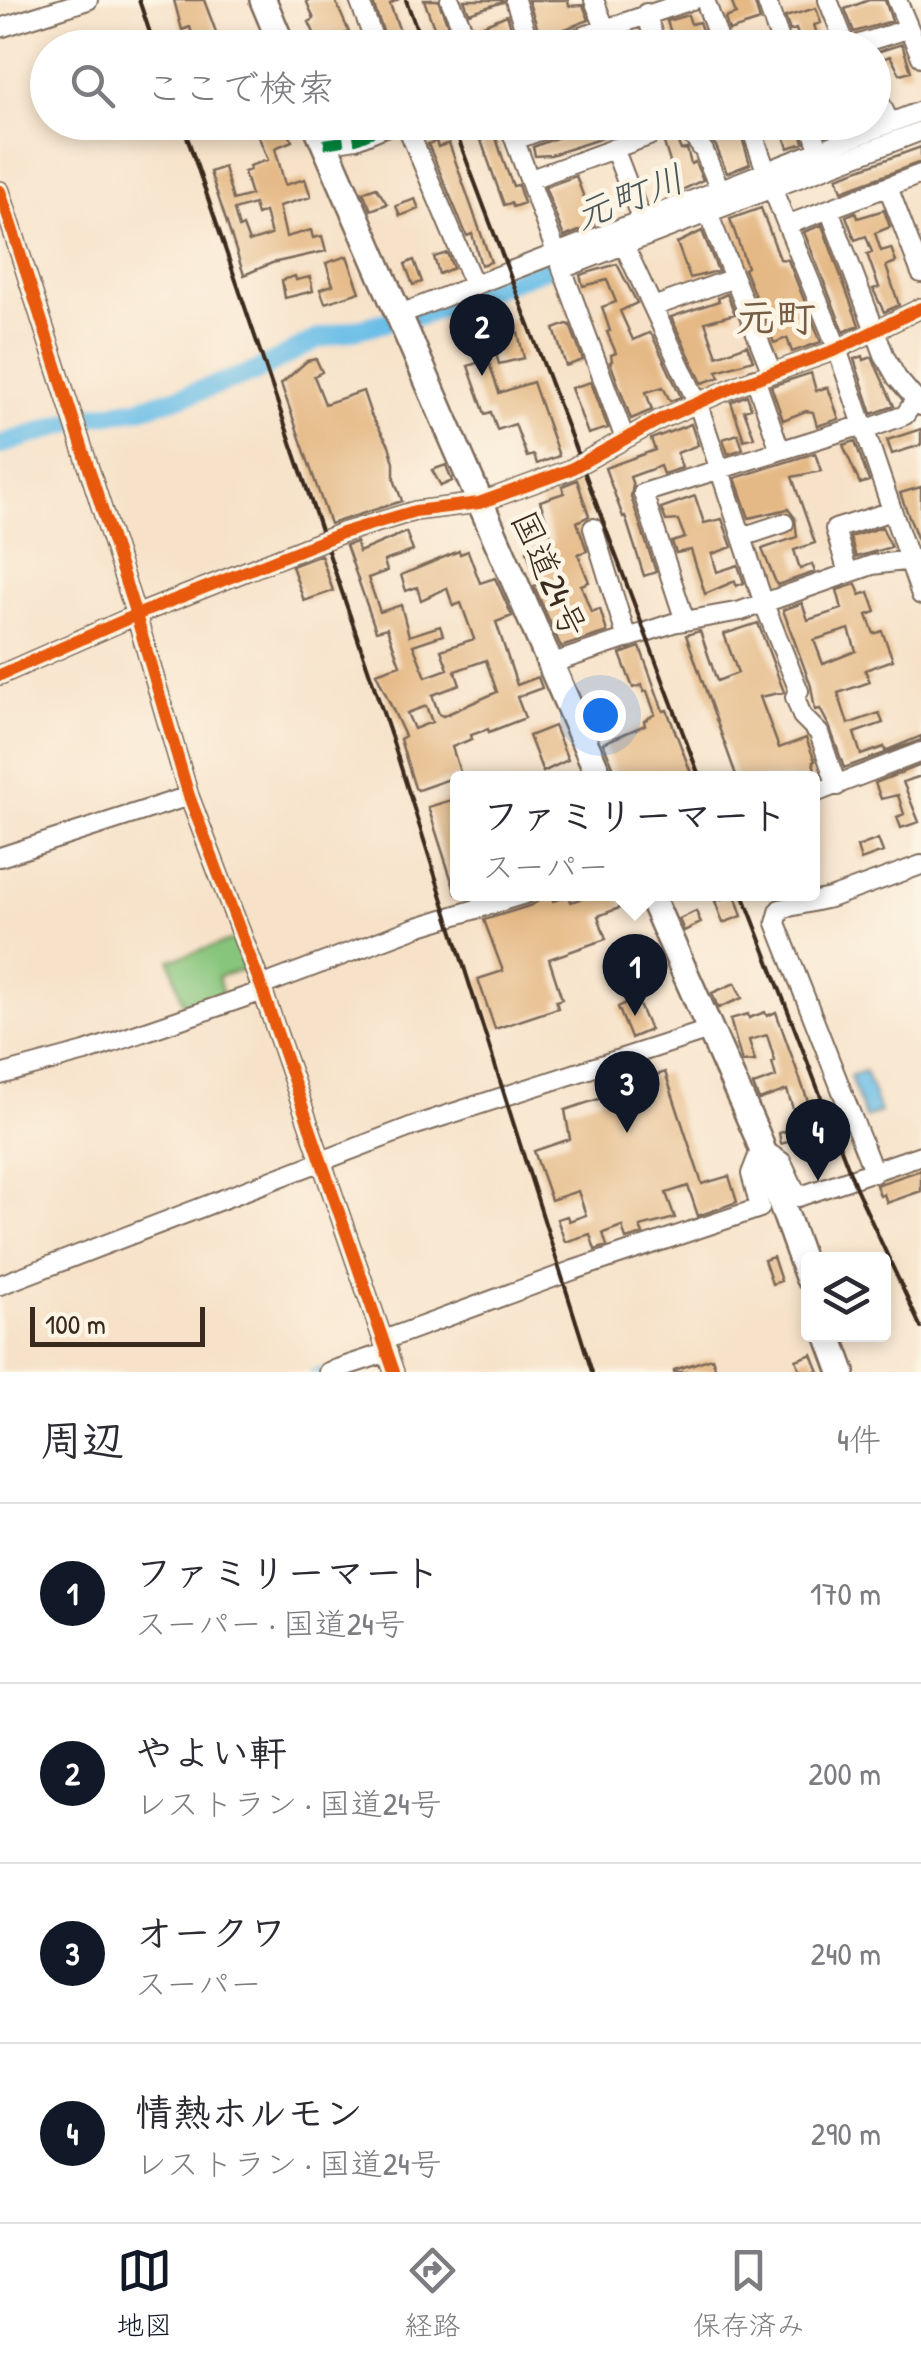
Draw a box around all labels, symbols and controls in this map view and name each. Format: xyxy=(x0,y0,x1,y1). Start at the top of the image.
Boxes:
search box xyxy=(30,30,891,140)
icon: search xyxy=(65,58,120,113)
text: ここで検索 xyxy=(145,61,335,113)
water label: 元町川 xyxy=(566,151,691,241)
district label: 元町 xyxy=(736,289,816,343)
pin: 2 xyxy=(450,294,514,376)
street label: 国道24号 xyxy=(501,503,598,645)
your location xyxy=(575,690,626,741)
popup xyxy=(450,771,820,901)
text: ファミリーマート xyxy=(482,789,788,841)
text: スーパー xyxy=(482,845,609,888)
pin: 1 xyxy=(602,934,668,1016)
pin: 3 xyxy=(594,1050,660,1133)
pin: 4 xyxy=(786,1098,850,1181)
map controls xyxy=(801,1252,891,1342)
button: layers xyxy=(801,1252,891,1342)
scale bar xyxy=(30,1302,205,1346)
text: 100 m xyxy=(45,1305,106,1343)
text: 周辺 xyxy=(40,1411,124,1468)
text: 4件 xyxy=(837,1418,881,1461)
text: ファミリーマート xyxy=(135,1546,441,1598)
text: 1 xyxy=(67,1572,78,1615)
text: 170 m xyxy=(810,1572,881,1615)
text: スーパー · 国道24号 xyxy=(135,1602,406,1645)
text: やよい軒 xyxy=(135,1726,287,1778)
text: 2 xyxy=(65,1752,80,1795)
text: 200 m xyxy=(808,1752,881,1795)
text: レストラン · 国道24号 xyxy=(135,1782,442,1825)
text: オークワ xyxy=(135,1906,287,1958)
text: 3 xyxy=(65,1932,80,1975)
text: 240 m xyxy=(811,1932,881,1975)
text: スーパー xyxy=(135,1962,262,2005)
text: 情熱ホルモン xyxy=(135,2086,363,2138)
text: 4 xyxy=(66,2112,79,2155)
text: 290 m xyxy=(811,2112,881,2155)
text: レストラン · 国道24号 xyxy=(135,2142,442,2185)
tab: 地図 xyxy=(116,2243,172,2344)
tab: 経路 xyxy=(404,2243,461,2344)
tab: 保存済み xyxy=(693,2243,805,2344)

